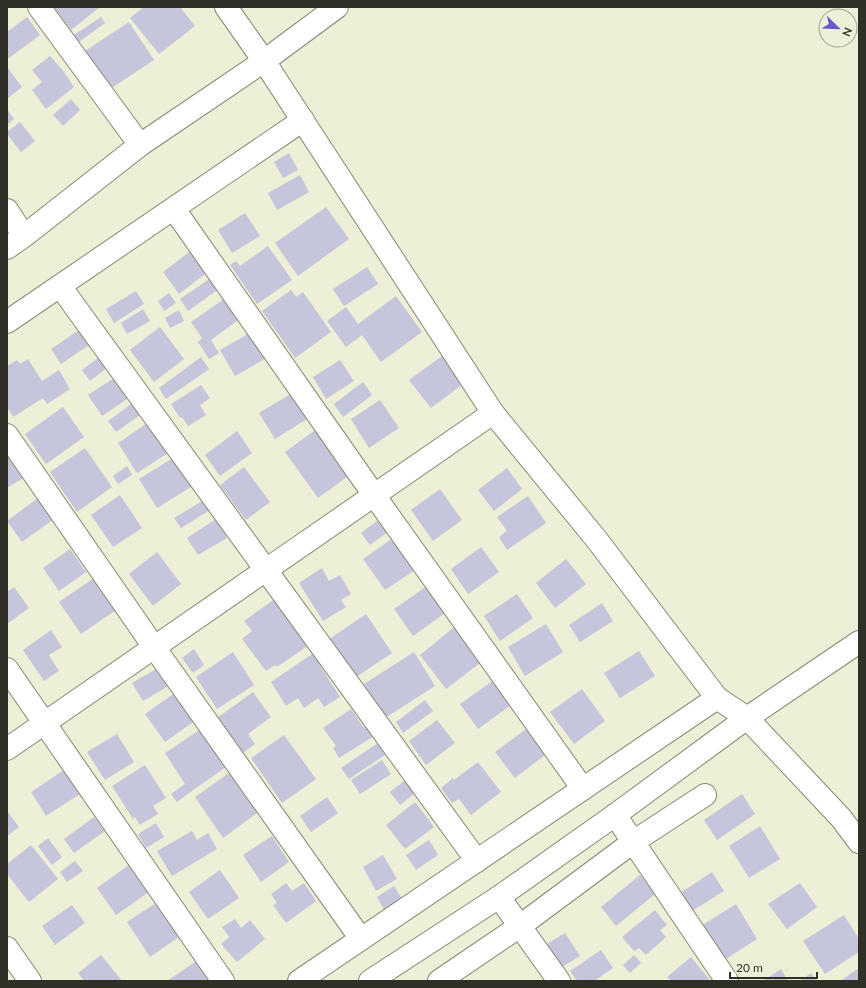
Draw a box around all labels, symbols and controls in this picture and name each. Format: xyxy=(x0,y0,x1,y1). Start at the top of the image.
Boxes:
north arrow xyxy=(818,8,858,48)
text: N xyxy=(840,26,855,39)
scale bar xyxy=(730,954,817,980)
text: 20 m xyxy=(736,960,763,975)

